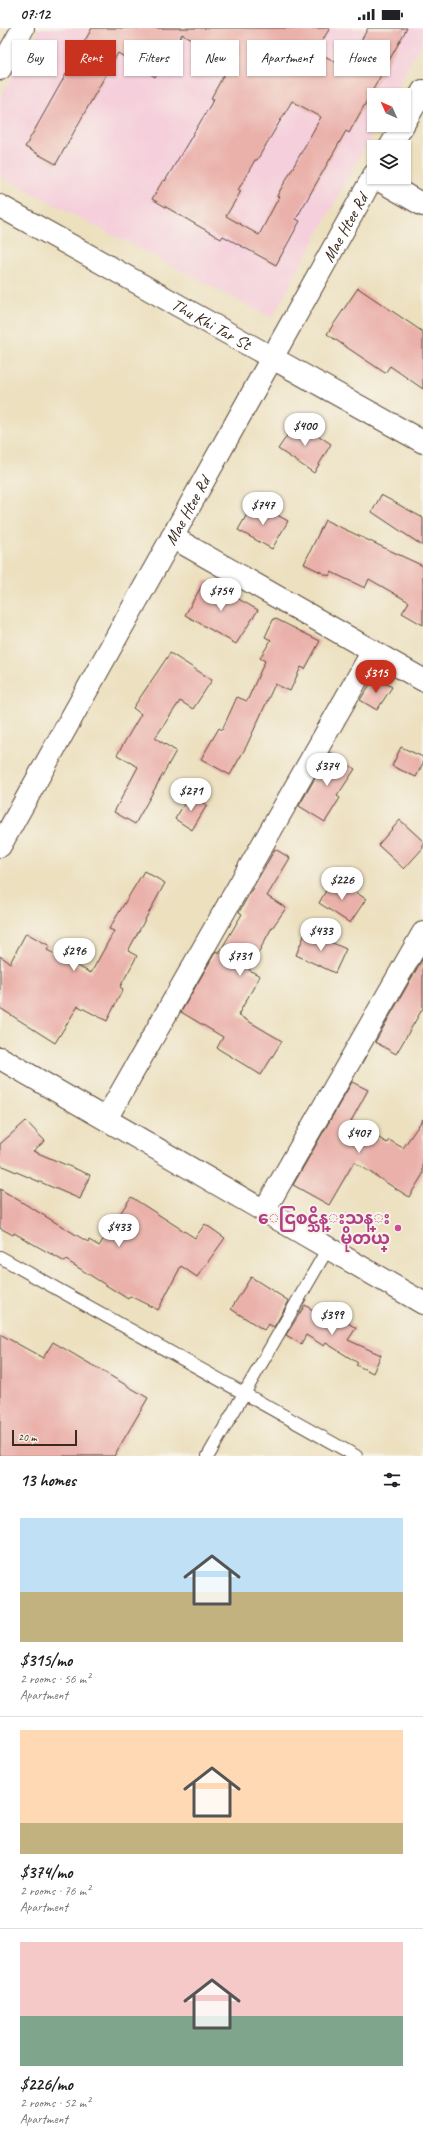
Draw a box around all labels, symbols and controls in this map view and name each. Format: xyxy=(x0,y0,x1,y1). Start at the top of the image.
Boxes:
text: 07:12 xyxy=(20,5,50,24)
chip: Buy xyxy=(12,40,57,76)
chip: Rent xyxy=(65,40,116,76)
chip: Filters xyxy=(124,40,183,76)
chip: New xyxy=(191,40,239,76)
chip: Apartment xyxy=(247,40,326,76)
chip: House xyxy=(334,40,390,76)
north arrow xyxy=(367,88,411,132)
map controls xyxy=(367,88,411,184)
button: layers xyxy=(367,140,411,184)
street label: Mae Htee Rd xyxy=(317,187,374,265)
street label: Thu Khi Tar St xyxy=(168,293,257,356)
pin: $400 xyxy=(281,413,329,447)
text: $400 xyxy=(293,418,317,434)
street label: Mae Htee Rd xyxy=(160,470,216,548)
pin: $747 xyxy=(239,492,287,526)
text: $747 xyxy=(251,497,275,513)
pin: $754 xyxy=(197,578,245,612)
text: $754 xyxy=(209,583,233,599)
pin: $315 xyxy=(352,660,400,694)
text: $315 xyxy=(364,665,388,681)
pin: $374 xyxy=(303,753,351,787)
text: $374 xyxy=(315,758,339,774)
pin: $271 xyxy=(167,778,215,812)
text: $271 xyxy=(179,783,203,799)
pin: $226 xyxy=(318,867,366,901)
text: $226 xyxy=(330,872,354,888)
pin: $433 xyxy=(297,918,345,952)
text: $433 xyxy=(309,923,333,939)
pin: $296 xyxy=(50,938,98,972)
text: $296 xyxy=(62,943,86,959)
pin: $731 xyxy=(216,943,264,977)
text: $731 xyxy=(228,948,252,964)
pin: $407 xyxy=(335,1120,383,1154)
text: $407 xyxy=(347,1125,371,1141)
place label: ေငြစင္သိန္းသန္း မိုတယ္ xyxy=(258,1206,390,1252)
pin: $433 xyxy=(95,1214,143,1248)
text: $433 xyxy=(107,1219,131,1235)
marker: ေငြစင္သိန္းသန္း မိုတယ္ xyxy=(393,1223,403,1233)
pin: $399 xyxy=(308,1302,356,1336)
text: $399 xyxy=(320,1307,344,1323)
scale bar xyxy=(12,1428,77,1447)
text: 20 m xyxy=(18,1430,37,1444)
icon: filters xyxy=(381,1469,403,1491)
text: 13 homes xyxy=(20,1470,76,1491)
icon: home xyxy=(176,1544,248,1616)
text: $315/mo xyxy=(20,1650,72,1671)
text: 2 rooms · 56 m² xyxy=(20,1671,90,1687)
text: Apartment xyxy=(20,1687,68,1703)
icon: home xyxy=(176,1756,248,1828)
text: $374/mo xyxy=(20,1862,72,1883)
text: 2 rooms · 76 m² xyxy=(20,1883,90,1899)
text: Apartment xyxy=(20,1899,68,1915)
icon: home xyxy=(176,1968,248,2040)
text: $226/mo xyxy=(20,2074,73,2095)
text: 2 rooms · 52 m² xyxy=(20,2095,90,2111)
text: Apartment xyxy=(20,2111,68,2127)

